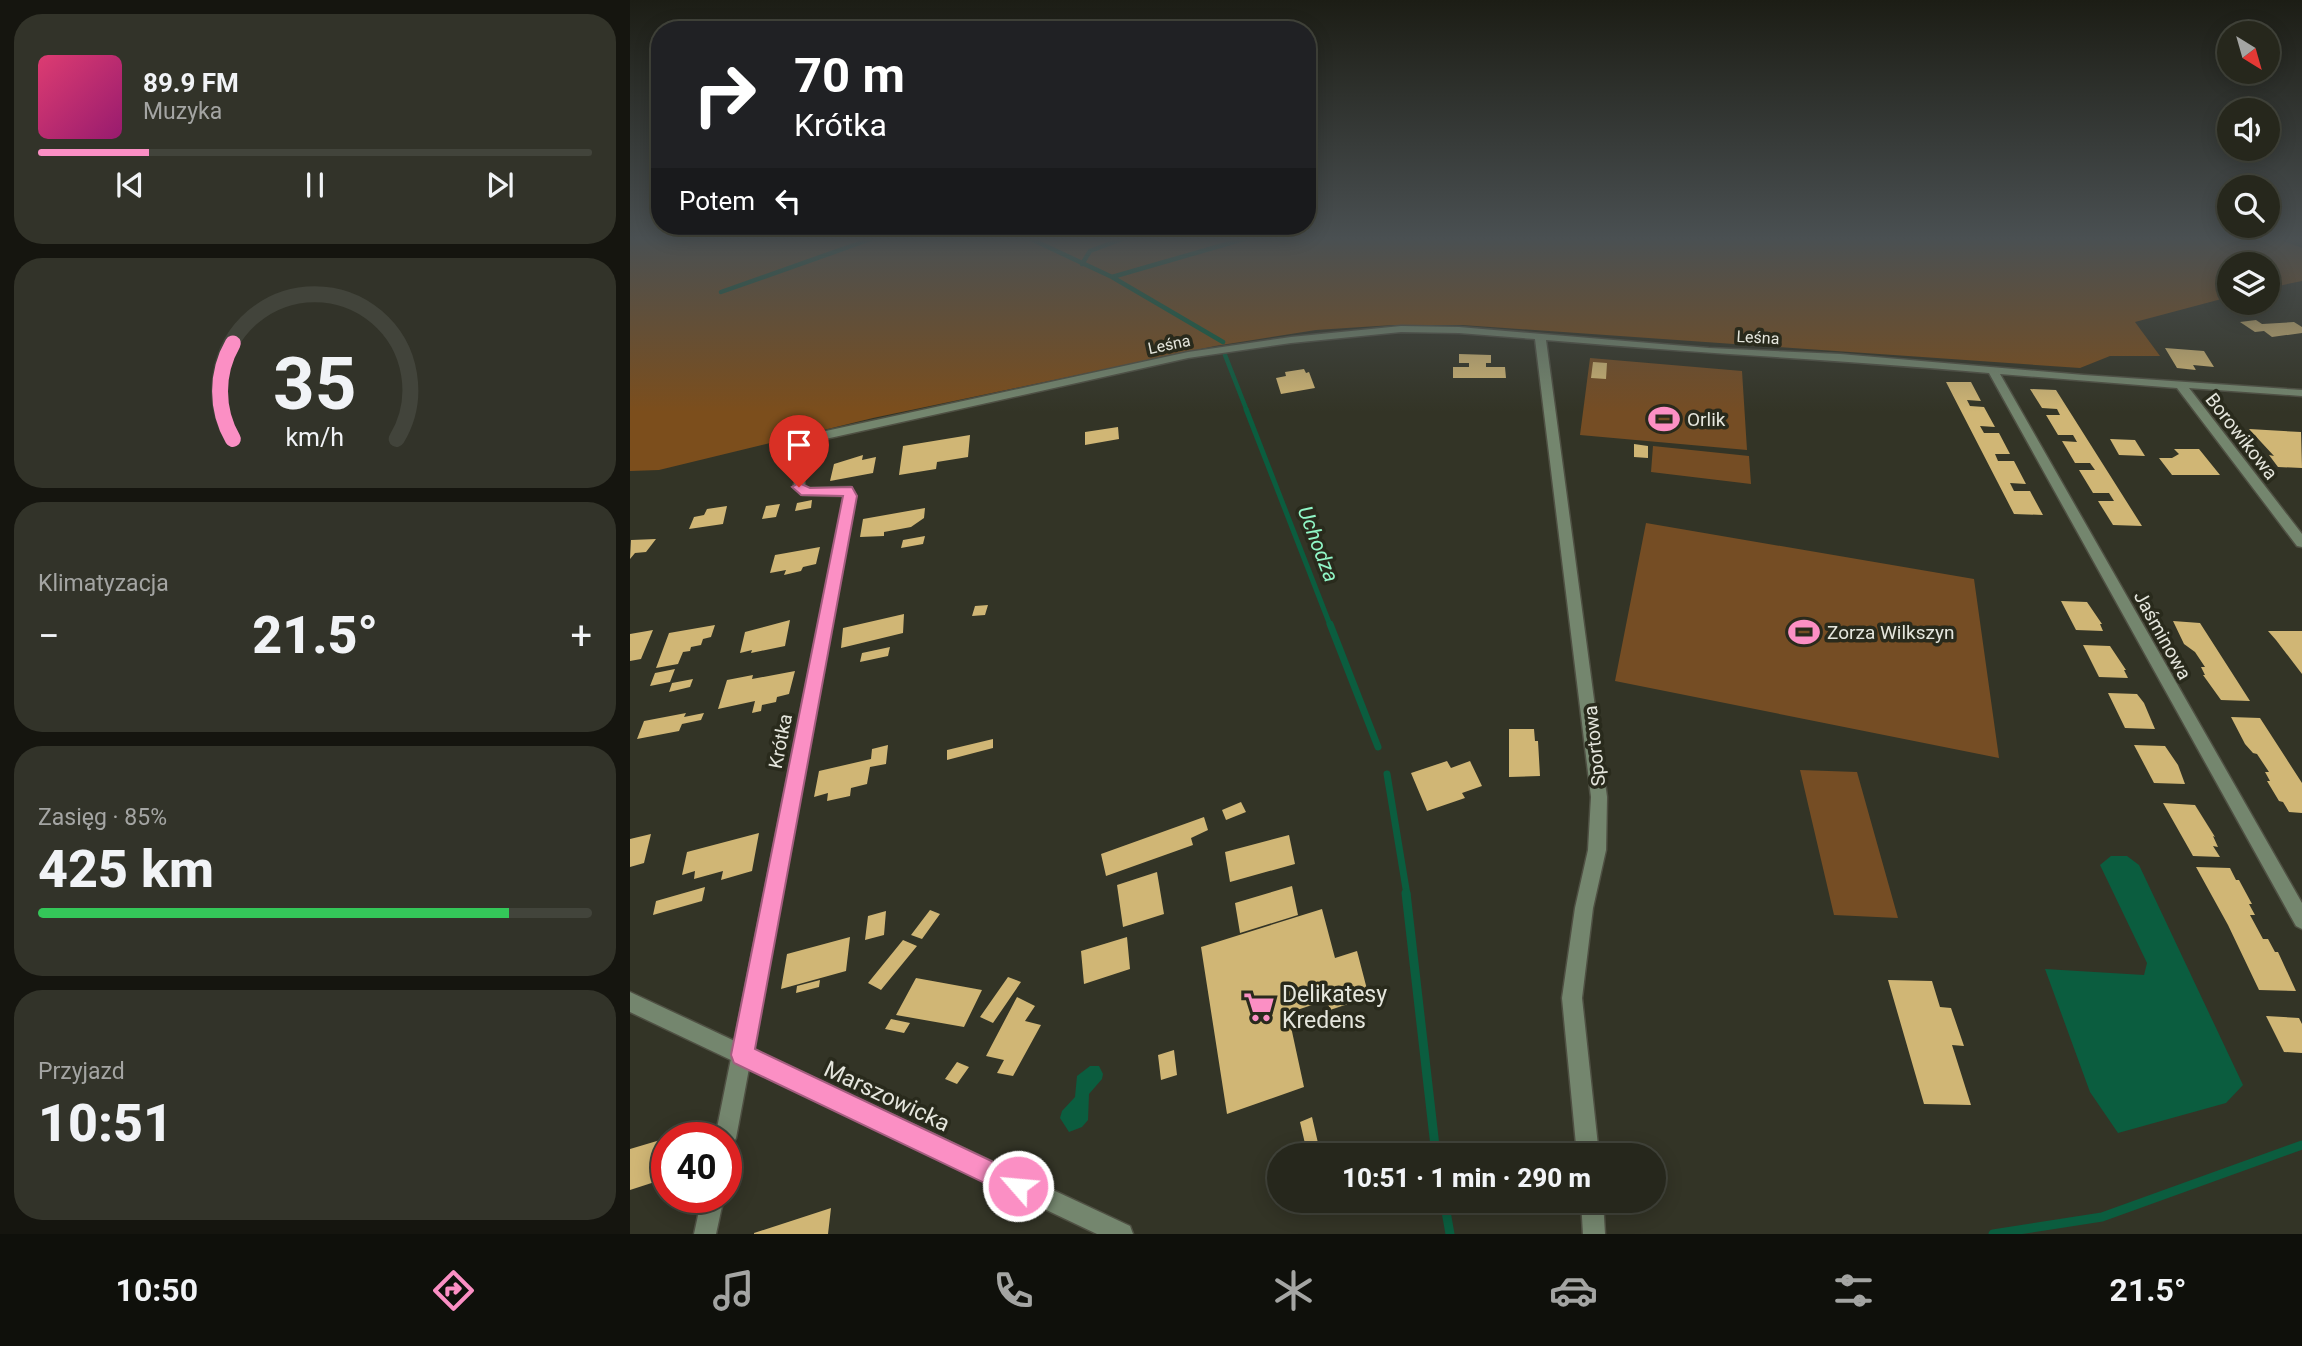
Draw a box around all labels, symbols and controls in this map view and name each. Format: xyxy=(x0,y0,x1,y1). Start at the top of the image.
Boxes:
north arrow xyxy=(2217,21,2280,84)
map controls xyxy=(2217,21,2280,315)
text: 70 m xyxy=(794,47,905,104)
icon: right xyxy=(679,49,770,140)
text: 89.9 FM xyxy=(143,68,239,98)
text: Muzyka xyxy=(143,98,222,125)
button: sound xyxy=(2217,98,2280,161)
text: Krótka xyxy=(794,106,887,144)
icon: previous xyxy=(111,166,149,204)
icon: pause xyxy=(296,166,334,204)
icon: next xyxy=(481,166,519,204)
button: search xyxy=(2217,175,2280,238)
icon: left xyxy=(769,182,807,220)
text: Potem xyxy=(679,186,755,216)
button: layers xyxy=(2217,252,2280,315)
street label: Leśna xyxy=(1736,327,1780,348)
street label: Leśna xyxy=(1146,331,1192,358)
text: 35 xyxy=(273,341,357,427)
street label: Borowikowa xyxy=(2201,388,2283,484)
sports icon: Orlik xyxy=(1647,402,1681,436)
place label: Orlik xyxy=(1687,408,1726,431)
pin xyxy=(769,415,829,487)
text: km/h xyxy=(286,423,344,452)
icon: arrive xyxy=(780,426,818,464)
water label: Uchodza xyxy=(1293,503,1343,585)
text: Klimatyzacja xyxy=(38,570,169,597)
street label: Jaśminowa xyxy=(2129,587,2196,684)
text: 21.5° xyxy=(252,605,378,666)
text: − xyxy=(38,614,60,658)
text: + xyxy=(570,614,592,658)
sports icon: Zorza Wilkszyn xyxy=(1787,615,1821,649)
place label: Zorza Wilkszyn xyxy=(1827,621,1954,644)
street label: Sportowa xyxy=(1579,704,1610,788)
street label: Krótka xyxy=(764,712,797,770)
text: Zasięg · 85% xyxy=(38,804,167,831)
text: 425 km xyxy=(38,839,214,900)
place label: Delikatesy Kredens xyxy=(1282,981,1387,1034)
supermarket icon: Delikatesy Kredens xyxy=(1242,990,1276,1024)
street label: Marszowicka xyxy=(820,1056,954,1137)
text: Przyjazd xyxy=(38,1058,125,1085)
text: 10:51 xyxy=(38,1093,173,1154)
speed limit sign: 40 xyxy=(651,1122,742,1213)
position arrow xyxy=(981,1149,1055,1223)
text: 10:51 · 1 min · 290 m xyxy=(1342,1163,1591,1193)
icon: directions xyxy=(429,1266,478,1315)
icon: music xyxy=(709,1266,758,1315)
icon: phone xyxy=(989,1266,1038,1315)
icon: climate xyxy=(1269,1266,1318,1315)
icon: car xyxy=(1549,1266,1598,1315)
icon: filters xyxy=(1829,1266,1878,1315)
text: 10:50 xyxy=(116,1271,198,1309)
text: 21.5° xyxy=(2110,1271,2186,1309)

